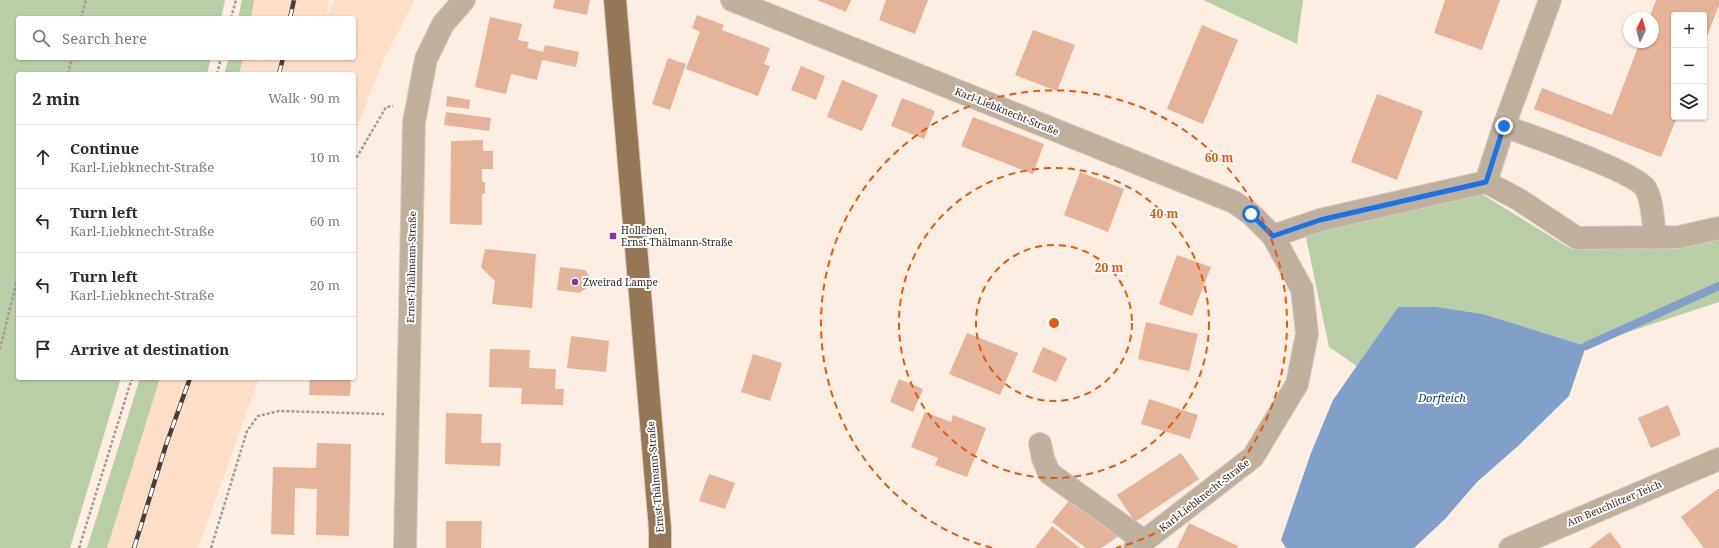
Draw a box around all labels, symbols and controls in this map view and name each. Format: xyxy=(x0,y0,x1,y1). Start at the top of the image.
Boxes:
north arrow xyxy=(1623,12,1659,48)
map controls xyxy=(1671,12,1707,120)
button: + xyxy=(1671,12,1707,48)
search box xyxy=(16,16,356,60)
icon: search xyxy=(30,27,52,49)
text: Search here xyxy=(62,28,147,48)
button: − xyxy=(1671,48,1707,84)
street label: Karl-Liebknecht-Straße xyxy=(953,84,1061,138)
button: layers xyxy=(1671,84,1707,120)
text: 2 min xyxy=(32,87,80,110)
text: Walk · 90 m xyxy=(268,89,340,107)
route end xyxy=(1495,117,1513,135)
text: Continue xyxy=(70,138,139,158)
icon: ahead xyxy=(32,146,54,168)
text: 10 m xyxy=(310,148,340,166)
text: 60 m xyxy=(1205,149,1233,166)
text: Karl-Liebknecht-Straße xyxy=(70,158,214,176)
text: Turn left xyxy=(70,202,138,222)
text: 40 m xyxy=(1150,205,1178,222)
route start xyxy=(1242,205,1260,223)
icon: left xyxy=(32,210,54,232)
street label: Ernst-Thälmann-Straße xyxy=(403,211,419,323)
text: 60 m xyxy=(310,212,340,230)
text: Karl-Liebknecht-Straße xyxy=(70,222,214,240)
place label: Holleben, Ernst-Thälmann-Straße xyxy=(621,223,733,249)
marker: Holleben, Ernst-Thälmann-Straße xyxy=(608,231,618,241)
text: 20 m xyxy=(1095,259,1123,276)
text: Turn left xyxy=(70,266,138,286)
icon: left xyxy=(32,274,54,296)
place label: Zweirad Lampe xyxy=(583,275,658,289)
text: 20 m xyxy=(310,276,340,294)
marker: Zweirad Lampe xyxy=(570,277,580,287)
text: Karl-Liebknecht-Straße xyxy=(70,286,214,304)
centre of rings xyxy=(1047,316,1061,330)
icon: arrive xyxy=(32,338,54,360)
text: Arrive at destination xyxy=(70,339,229,359)
water label: Dorfteich xyxy=(1417,390,1466,405)
street label: Ernst-Thälmann-Straße xyxy=(643,421,667,533)
street label: Karl-Liebknecht-Straße xyxy=(1156,455,1252,535)
street label: Am Beuchlitzer Teich xyxy=(1564,476,1664,529)

